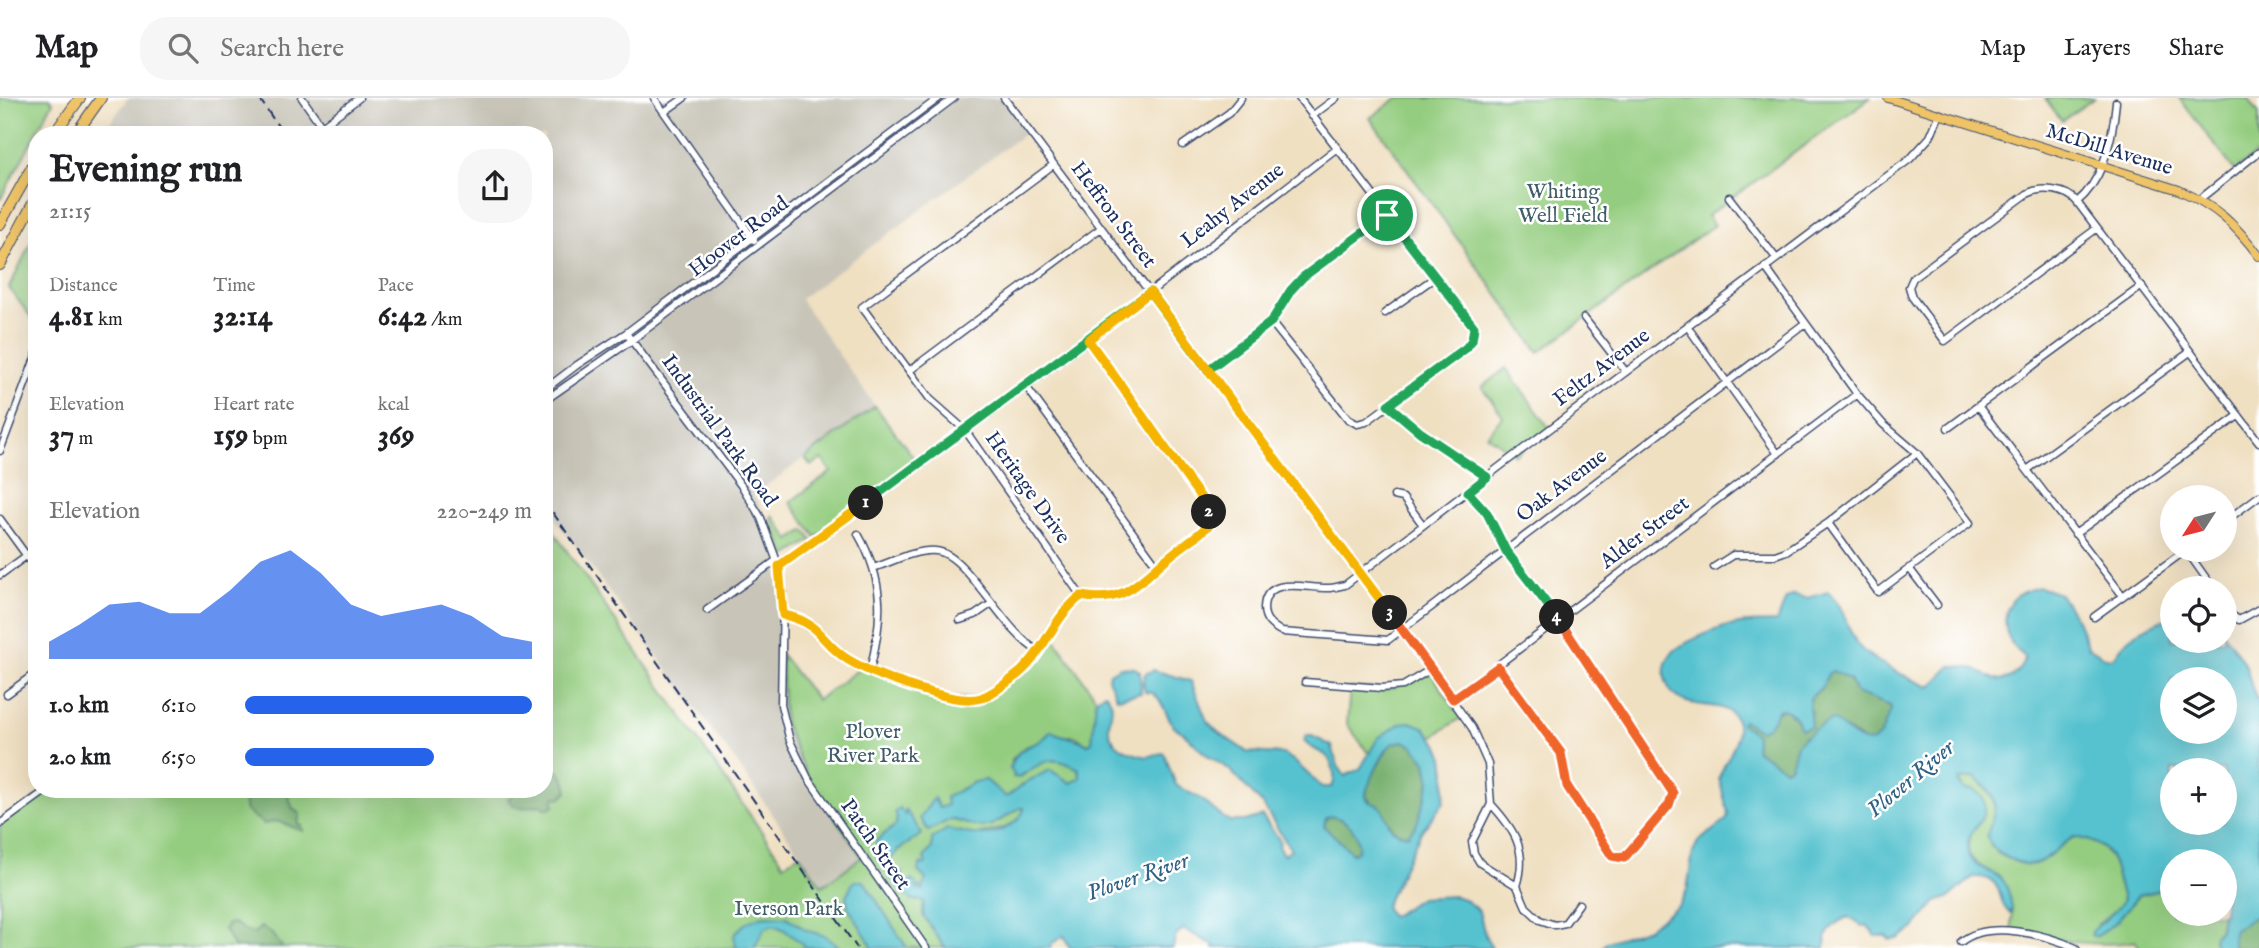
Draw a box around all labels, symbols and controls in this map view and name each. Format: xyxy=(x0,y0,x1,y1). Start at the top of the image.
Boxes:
search box xyxy=(140,17,630,80)
text: Map xyxy=(35,27,98,69)
icon: search xyxy=(164,29,202,67)
text: Search here xyxy=(220,32,344,65)
text: Map xyxy=(1980,33,2026,64)
text: Layers xyxy=(2064,33,2131,64)
text: Share xyxy=(2169,33,2224,64)
street label: McDill Avenue xyxy=(2042,118,2176,182)
text: Evening run xyxy=(49,147,243,195)
button: share xyxy=(458,149,532,223)
street label: Heffron Street xyxy=(1064,156,1162,274)
street label: Leahy Avenue xyxy=(1176,157,1290,255)
park label: Whiting Well Field xyxy=(1518,179,1609,230)
pin xyxy=(1357,185,1417,245)
street label: Hoover Road xyxy=(683,190,795,284)
icon: arrive xyxy=(1368,196,1406,234)
text: 21:15 xyxy=(49,197,91,226)
text: Distance xyxy=(49,274,118,298)
text: Time xyxy=(213,274,256,298)
text: Pace xyxy=(378,274,414,298)
text: 4.81 xyxy=(49,298,94,336)
text: 32:14 xyxy=(213,298,272,336)
text: 6:42 xyxy=(378,298,427,336)
text: km xyxy=(94,308,123,332)
text: /km xyxy=(427,308,462,332)
street label: Feltz Avenue xyxy=(1548,323,1656,413)
street label: Industrial Park Road xyxy=(655,350,784,513)
text: Elevation xyxy=(49,393,124,417)
text: Heart rate xyxy=(213,393,294,417)
text: kcal xyxy=(378,393,409,417)
text: 37 xyxy=(49,417,74,455)
text: 159 xyxy=(213,417,248,455)
text: 369 xyxy=(378,417,415,455)
street label: Heritage Drive xyxy=(978,426,1076,550)
text: m xyxy=(74,427,93,451)
text: bpm xyxy=(248,427,288,451)
street label: Oak Avenue xyxy=(1511,443,1613,529)
north arrow xyxy=(2160,485,2236,562)
map controls xyxy=(2160,485,2237,926)
pin: 1 xyxy=(848,486,884,520)
text: 1 xyxy=(862,490,869,514)
street label: Alder Street xyxy=(1594,491,1695,576)
pin: 2 xyxy=(1192,494,1226,530)
text: Elevation xyxy=(49,497,140,526)
text: 220–249 m xyxy=(437,497,532,526)
text: 2 xyxy=(1204,499,1213,523)
button: locate xyxy=(2160,576,2237,653)
pin: 3 xyxy=(1372,596,1408,630)
text: 3 xyxy=(1386,600,1393,624)
pin: 4 xyxy=(1540,600,1574,634)
text: 4 xyxy=(1552,604,1561,628)
button: layers xyxy=(2160,667,2237,744)
text: 1.0 km xyxy=(49,691,109,720)
text: 6:10 xyxy=(161,691,197,720)
park label: Plover River Park xyxy=(827,719,920,770)
water label: Plover River xyxy=(1861,733,1962,824)
text: 2.0 km xyxy=(49,743,111,772)
text: 6:50 xyxy=(161,743,196,772)
button: + xyxy=(2160,758,2237,835)
street label: Patch Street xyxy=(834,794,916,896)
water label: Plover River xyxy=(1083,846,1194,908)
button: − xyxy=(2160,849,2237,926)
park label: Iverson Park xyxy=(734,896,844,923)

